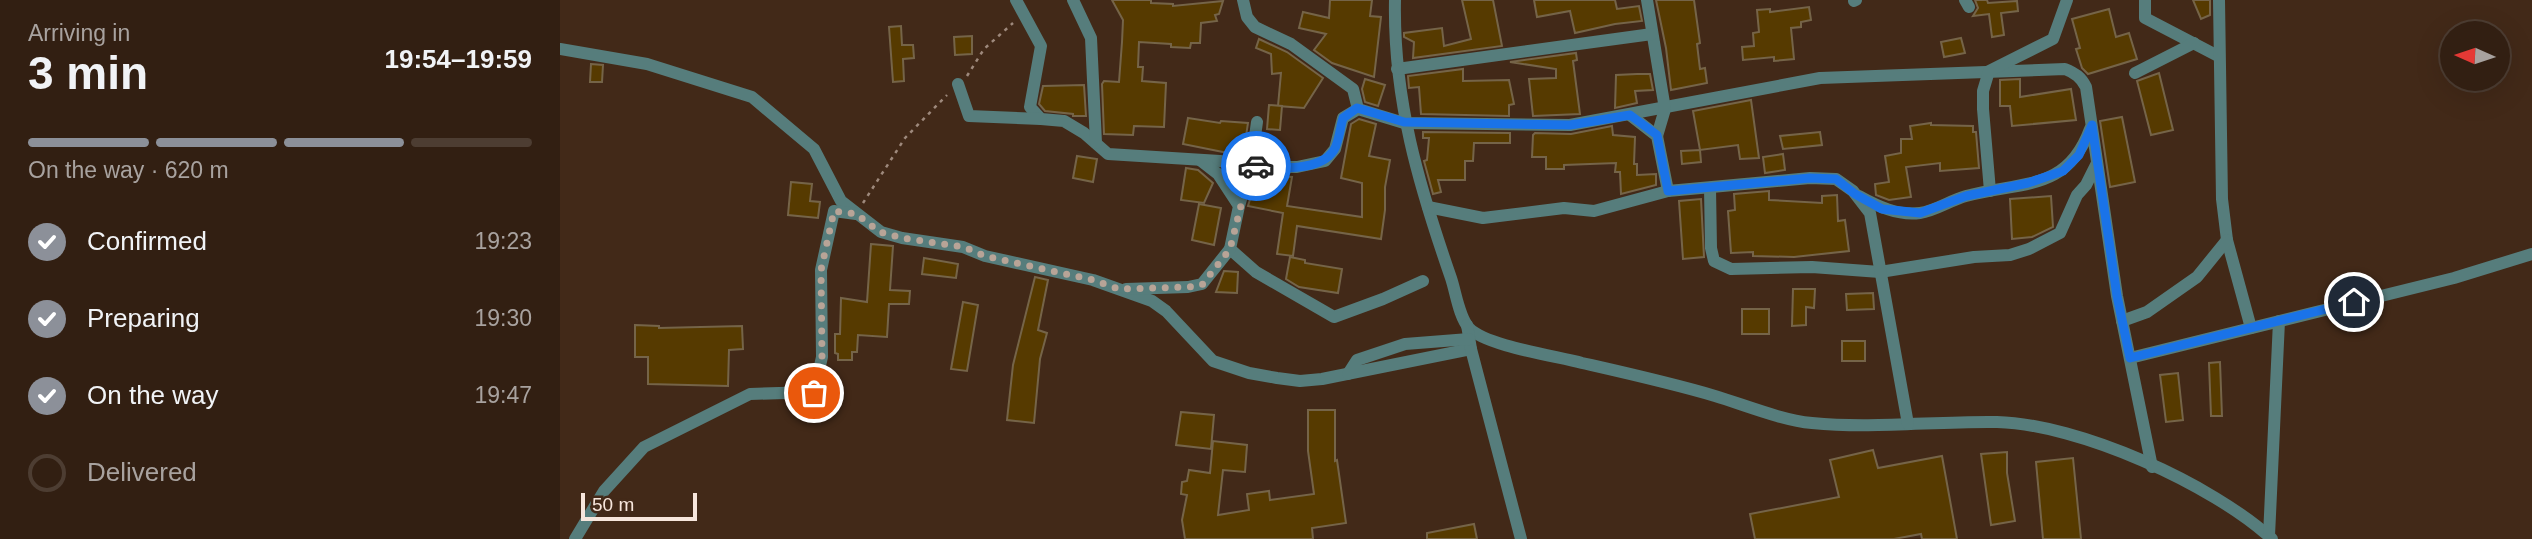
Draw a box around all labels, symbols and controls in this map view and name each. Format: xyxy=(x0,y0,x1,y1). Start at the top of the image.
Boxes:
text: Arriving in xyxy=(28,20,130,46)
north arrow xyxy=(2440,21,2510,91)
map controls xyxy=(2440,21,2510,91)
text: 19:54–19:59 xyxy=(385,44,532,74)
text: 3 min xyxy=(28,47,148,99)
courier xyxy=(1221,131,1291,201)
icon: car xyxy=(1237,147,1275,185)
text: On the way · 620 m xyxy=(28,157,229,183)
icon: check xyxy=(28,223,66,261)
text: Confirmed xyxy=(87,226,207,256)
text: 19:23 xyxy=(474,228,532,254)
pin xyxy=(2324,272,2384,332)
icon: home xyxy=(2335,283,2373,321)
icon: check xyxy=(28,300,66,338)
text: Preparing xyxy=(87,303,200,333)
text: 19:30 xyxy=(474,305,532,331)
pin xyxy=(784,363,844,423)
icon: bag xyxy=(795,374,833,412)
icon: check xyxy=(28,377,66,415)
text: On the way xyxy=(87,380,219,410)
text: 19:47 xyxy=(474,382,532,408)
text: Delivered xyxy=(87,457,197,487)
scale bar xyxy=(581,490,696,522)
text: 50 m xyxy=(592,494,634,515)

